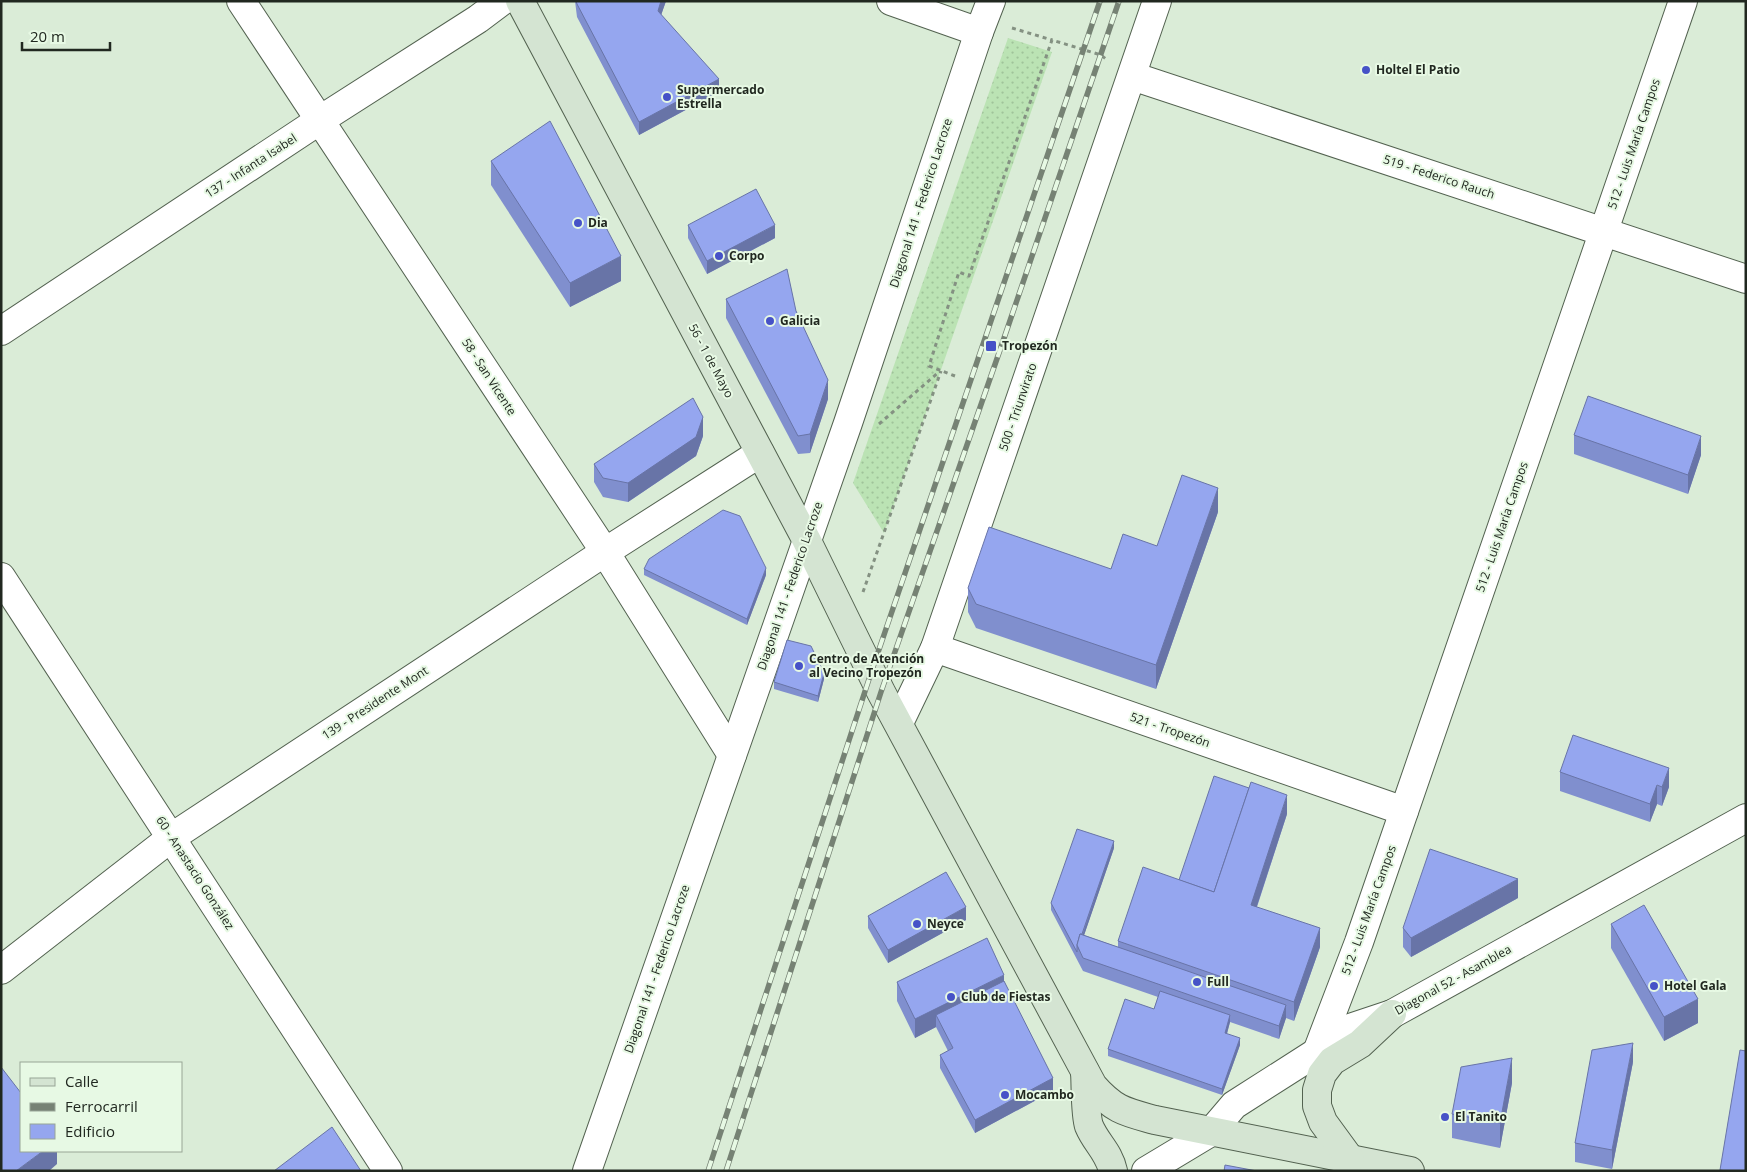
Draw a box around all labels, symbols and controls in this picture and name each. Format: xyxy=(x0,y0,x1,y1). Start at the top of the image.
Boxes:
scale bar xyxy=(22,20,110,52)
text: 20 m xyxy=(30,26,65,46)
place label: Holtel El Patio xyxy=(1376,61,1460,78)
marker: Holtel El Patio xyxy=(1360,64,1372,76)
street label: 512 - Luis María Campos xyxy=(1603,76,1664,211)
place label: Supermercado Estrella xyxy=(677,81,764,112)
marker: Supermercado Estrella xyxy=(661,91,673,103)
street label: Diagonal 141 - Federico Lacroze xyxy=(885,116,956,290)
street label: 137 - Infanta Isabel xyxy=(201,129,300,202)
street label: 519 - Federico Rauch xyxy=(1381,150,1497,203)
place label: Dia xyxy=(588,214,608,231)
marker: Dia xyxy=(572,217,584,229)
place label: Corpo xyxy=(729,247,765,264)
marker: Corpo xyxy=(713,250,725,262)
place label: Galicia xyxy=(780,312,820,329)
marker: Galicia xyxy=(764,315,776,327)
street label: 56 - 1 de Mayo xyxy=(685,321,738,401)
street label: 58 - San Vicente xyxy=(458,335,521,419)
place label: Tropezón xyxy=(1002,337,1058,354)
marker: Tropezón xyxy=(984,339,998,353)
street label: 500 - Triunvirato xyxy=(995,361,1041,453)
street label: 512 - Luis María Campos xyxy=(1471,459,1532,594)
street label: Diagonal 141 - Federico Lacroze xyxy=(753,499,826,672)
place label: Centro de Atención al Vecino Tropezón xyxy=(809,650,924,681)
marker: Centro de Atención al Vecino Tropezón xyxy=(793,660,805,672)
street label: 139 - Presidente Mont xyxy=(318,662,431,743)
street label: 521 - Tropezón xyxy=(1128,708,1213,751)
street label: 60 - Anastacio González xyxy=(152,813,239,933)
street label: 512 - Luis María Campos xyxy=(1337,842,1400,977)
street label: Diagonal 141 - Federico Lacroze xyxy=(620,882,693,1055)
place label: Neyce xyxy=(927,915,964,932)
marker: Neyce xyxy=(911,918,923,930)
street label: Diagonal 52 - Asamblea xyxy=(1391,940,1514,1019)
place label: Full xyxy=(1207,973,1229,990)
marker: Full xyxy=(1191,976,1203,988)
place label: Hotel Gala xyxy=(1664,977,1727,994)
marker: Hotel Gala xyxy=(1648,980,1660,992)
place label: Club de Fiestas xyxy=(961,988,1050,1005)
marker: Club de Fiestas xyxy=(945,991,957,1003)
legend xyxy=(20,1062,182,1152)
text: Calle xyxy=(65,1071,99,1091)
place label: Mocambo xyxy=(1015,1086,1074,1103)
marker: Mocambo xyxy=(999,1089,1011,1101)
text: Ferrocarril xyxy=(65,1096,138,1116)
place label: El Tanito xyxy=(1455,1108,1507,1125)
marker: El Tanito xyxy=(1439,1111,1451,1123)
text: Edificio xyxy=(65,1121,115,1141)

